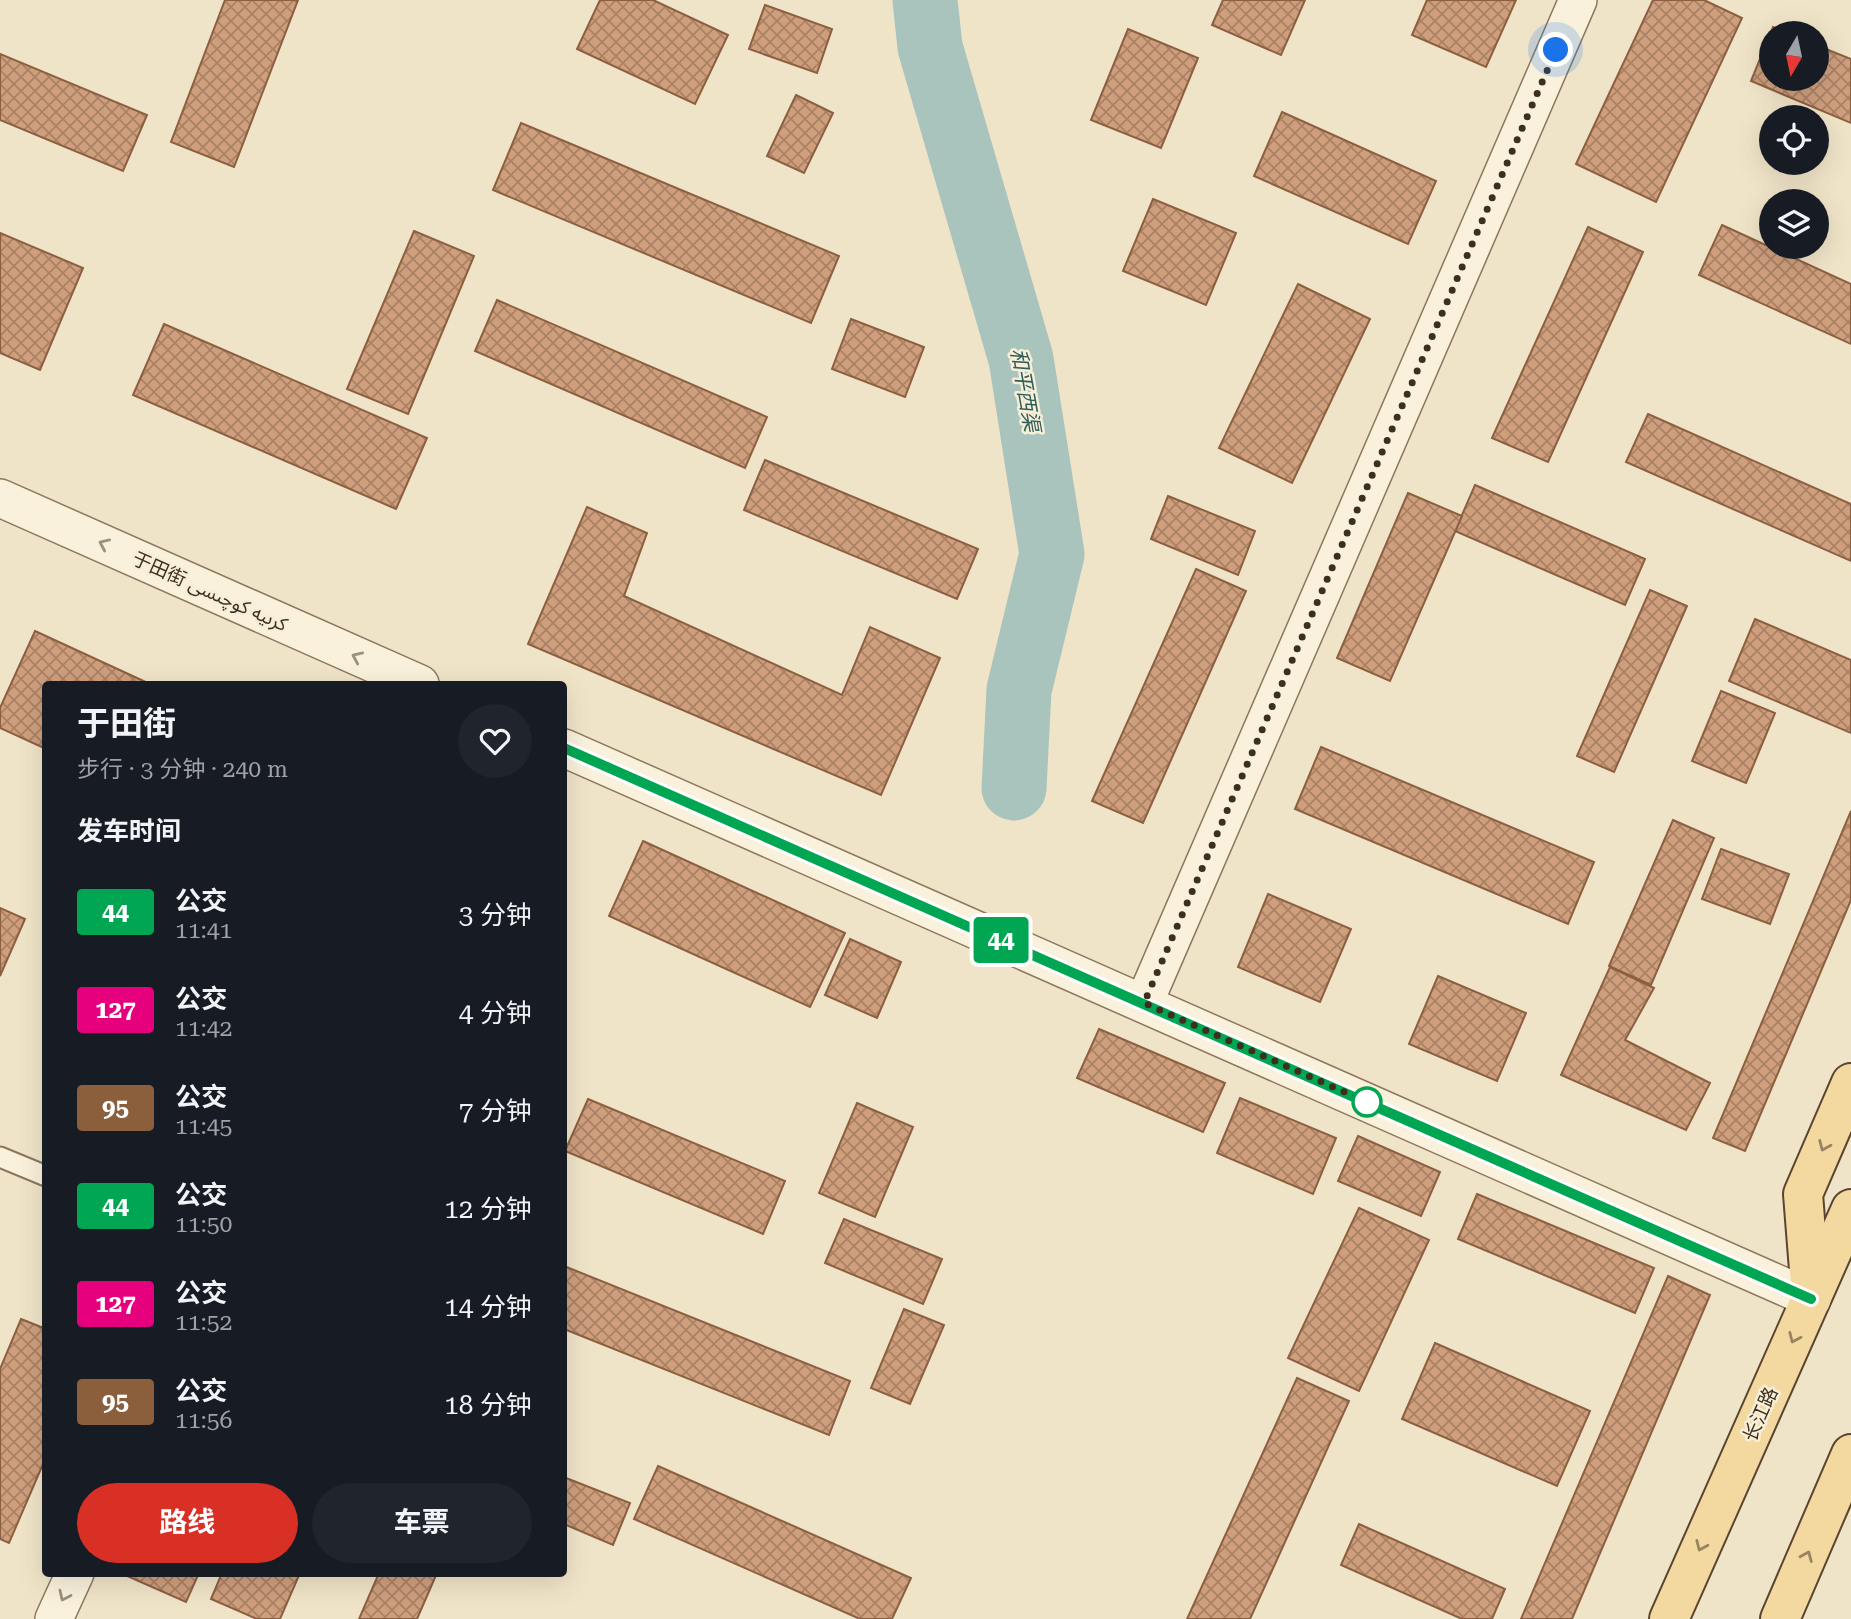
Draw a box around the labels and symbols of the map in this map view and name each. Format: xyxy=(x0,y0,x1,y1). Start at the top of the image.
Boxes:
north arrow xyxy=(1759,21,1829,91)
your location xyxy=(1538,32,1573,67)
water label: 和平西渠 xyxy=(1006,347,1045,436)
one-way arrow xyxy=(99,538,112,552)
street label: 于田街 كرىيە كوچىسى xyxy=(128,547,292,637)
one-way arrow xyxy=(352,651,364,665)
line badge: 44 xyxy=(970,917,1032,963)
unlabelled marker xyxy=(1352,1087,1382,1117)
one-way arrow xyxy=(1818,1138,1832,1151)
one-way arrow xyxy=(1788,1331,1802,1344)
street label: 长江路 xyxy=(1738,1383,1783,1445)
one-way arrow xyxy=(1695,1539,1709,1551)
one-way arrow xyxy=(1799,1551,1813,1564)
one-way arrow xyxy=(58,1589,72,1601)

